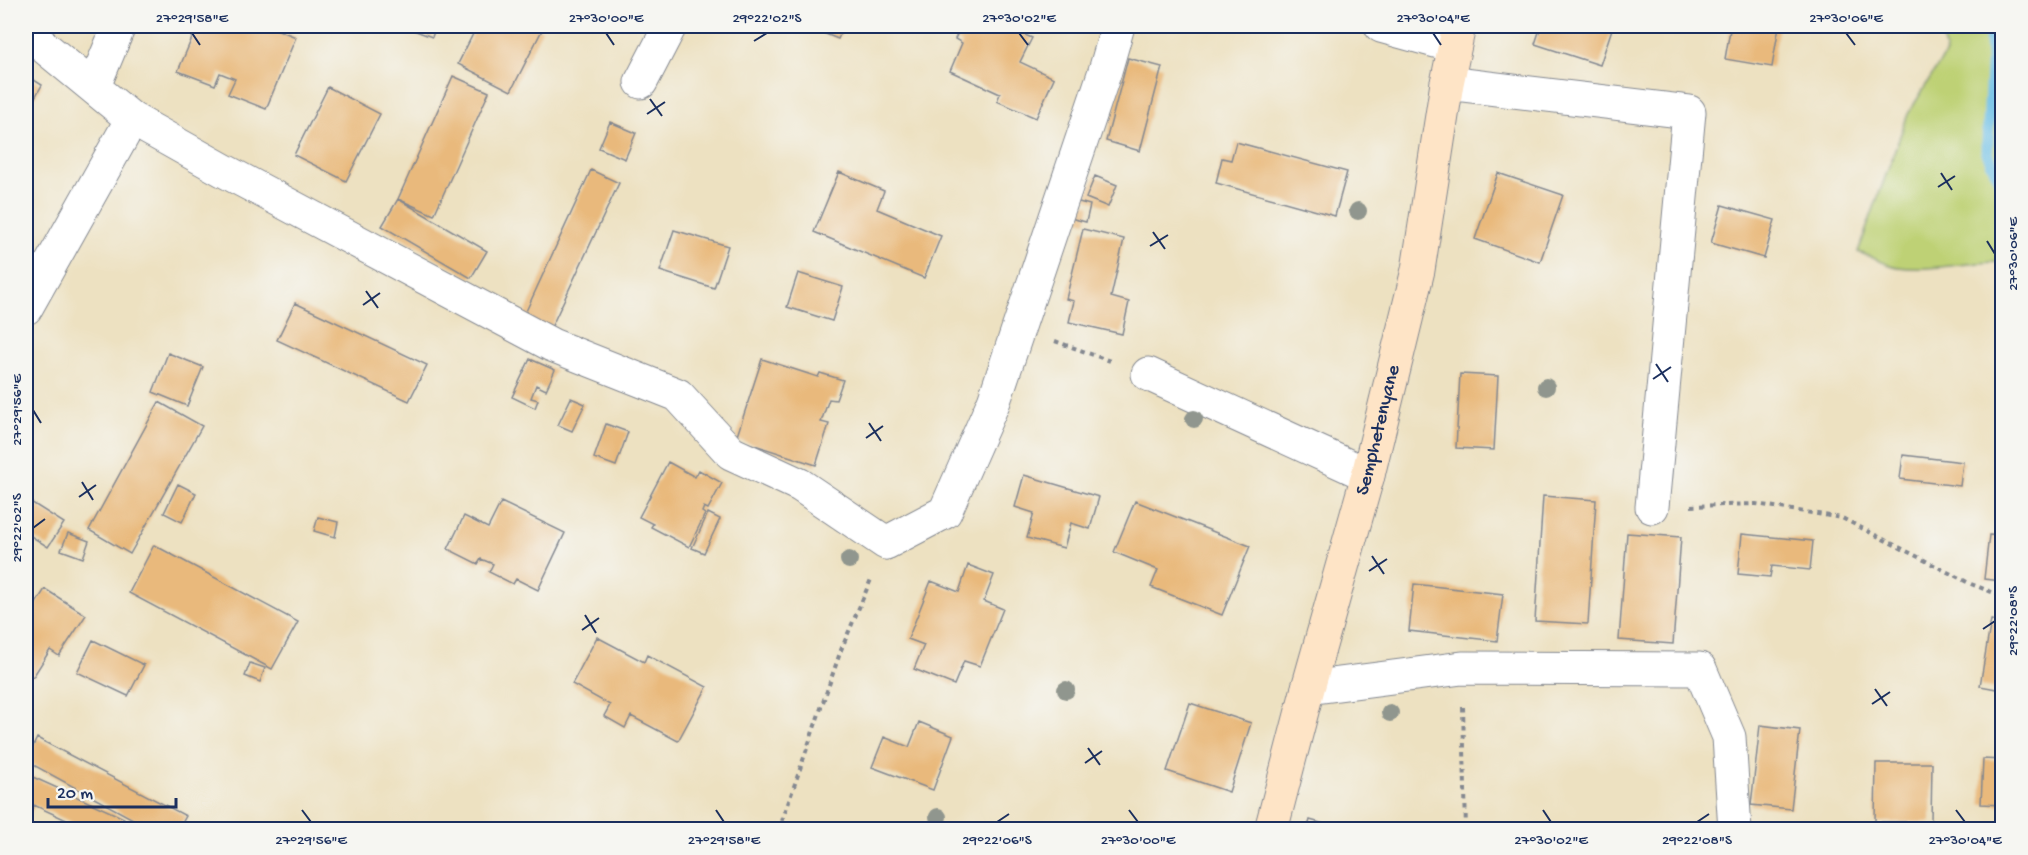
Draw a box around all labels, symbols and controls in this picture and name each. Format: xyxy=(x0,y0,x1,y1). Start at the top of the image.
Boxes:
text: 27°29'58"E xyxy=(156,10,229,28)
text: 27°30'00"E xyxy=(569,10,644,28)
text: 29°22'02"S xyxy=(732,10,802,28)
text: 27°30'02"E xyxy=(982,10,1056,28)
text: 27°30'04"E xyxy=(1396,10,1470,28)
text: 27°30'06"E xyxy=(1809,10,1884,28)
text: 27°30'06"E xyxy=(2005,216,2023,291)
street label: Semphetenyane xyxy=(1351,362,1406,498)
text: 27°29'56"E xyxy=(9,374,27,446)
text: 29°22'02"S xyxy=(9,493,27,563)
text: 29°22'08"S xyxy=(2005,586,2023,656)
scale bar xyxy=(48,771,176,809)
text: 20 m xyxy=(57,784,93,805)
text: 27°29'56"E xyxy=(275,832,347,850)
text: 27°29'58"E xyxy=(688,832,761,850)
text: 29°22'06"S xyxy=(962,832,1032,850)
text: 27°30'00"E xyxy=(1101,832,1176,850)
text: 27°30'02"E xyxy=(1514,832,1588,850)
text: 29°22'08"S xyxy=(1662,832,1732,850)
text: 27°30'04"E xyxy=(1928,832,2002,850)

